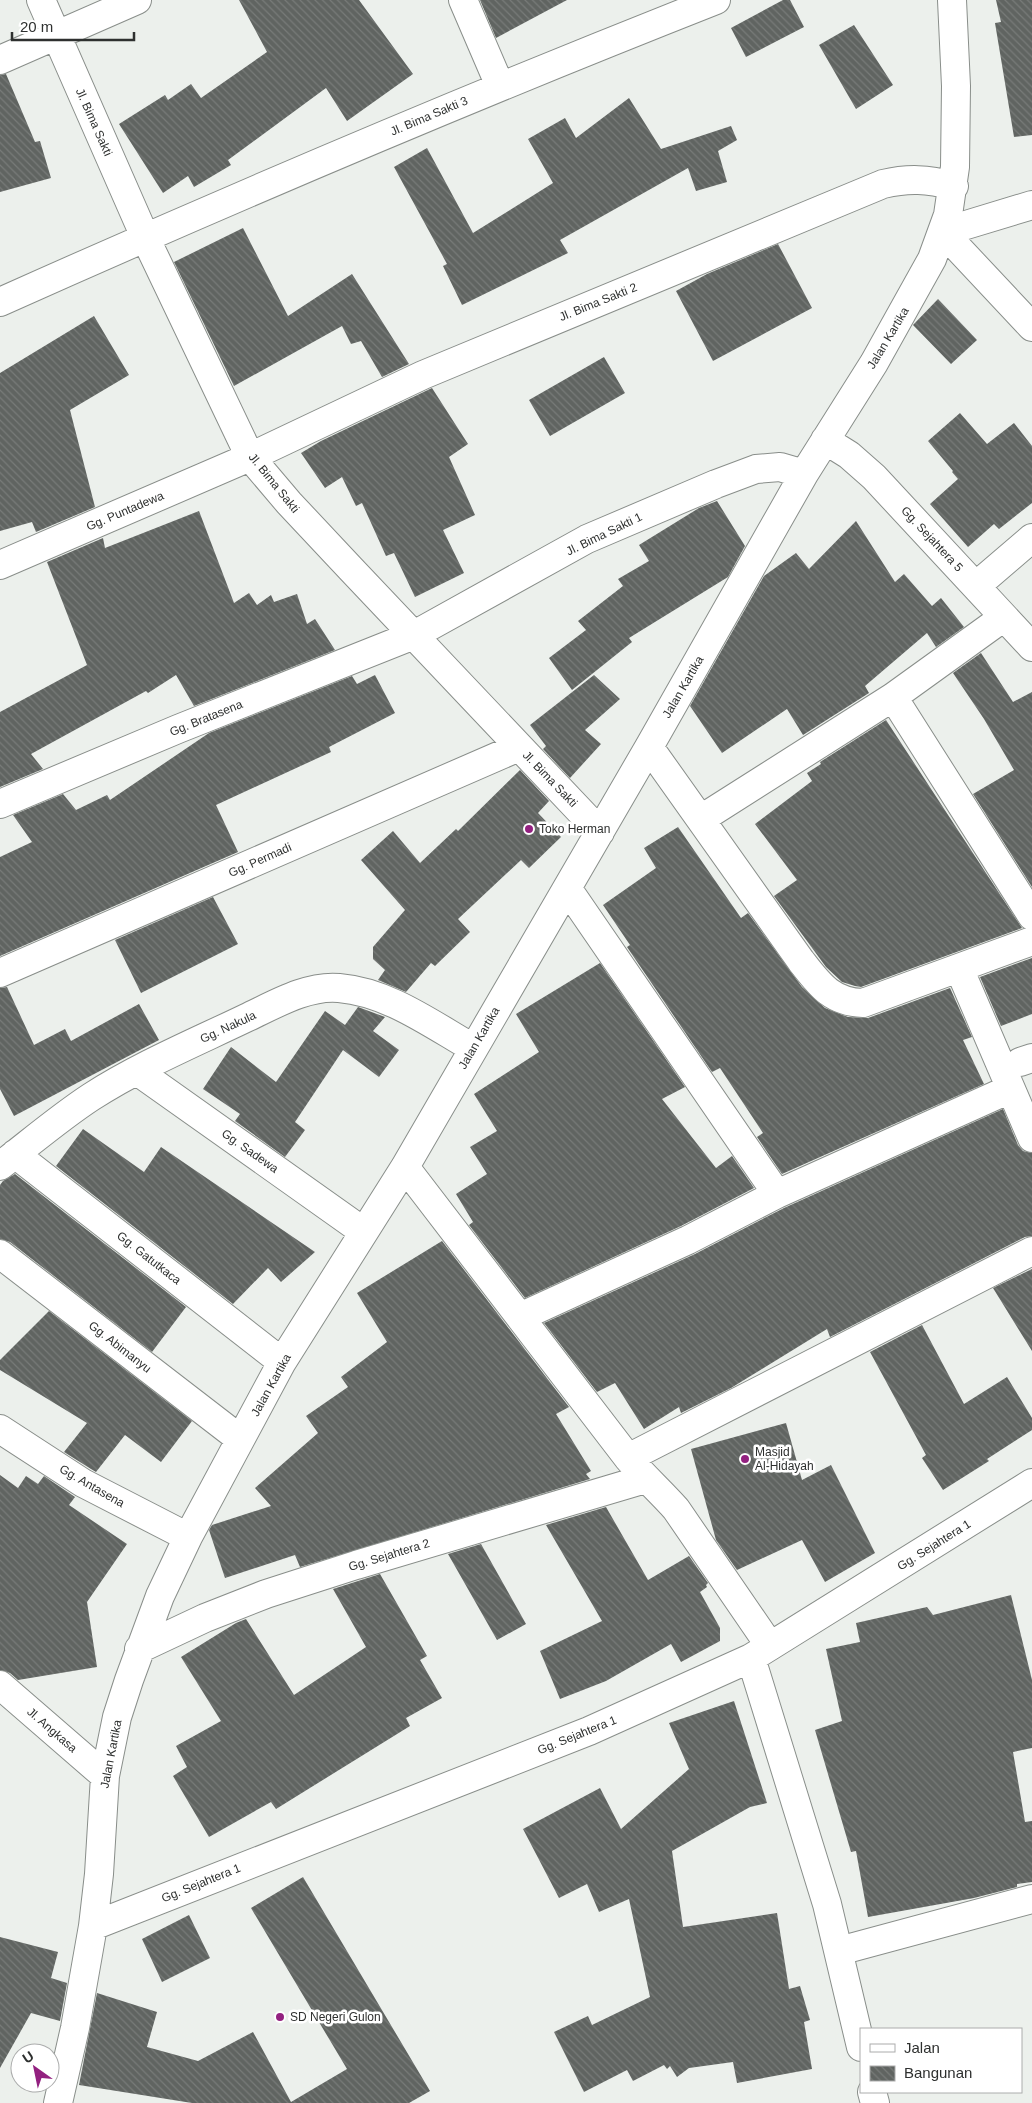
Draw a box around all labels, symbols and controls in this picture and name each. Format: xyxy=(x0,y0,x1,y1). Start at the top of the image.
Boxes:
scale bar xyxy=(12,10,135,42)
text: 20 m xyxy=(20,18,53,35)
street label: Jl. Bima Sakti xyxy=(73,86,115,158)
street label: Jl. Bima Sakti 3 xyxy=(388,93,470,139)
street label: Jl. Bima Sakti 2 xyxy=(557,280,639,324)
street label: Jalan Kartika xyxy=(864,304,912,371)
street label: Jl. Bima Sakti xyxy=(246,450,302,516)
street label: Gg. Puntadewa xyxy=(84,488,166,534)
street label: Gg. Sejahtera 5 xyxy=(898,503,966,575)
street label: Jl. Bima Sakti 1 xyxy=(564,509,645,558)
street label: Jalan Kartika xyxy=(660,653,707,721)
street label: Gg. Bratasena xyxy=(168,697,245,739)
street label: Jl. Bima Sakti xyxy=(520,748,580,810)
place label: Toko Herman xyxy=(539,822,610,836)
marker: Toko Herman xyxy=(523,823,535,835)
street label: Gg. Permadi xyxy=(226,840,294,880)
street label: Jalan Kartika xyxy=(456,1004,503,1072)
street label: Gg. Nakula xyxy=(198,1008,258,1046)
street label: Gg. Sadewa xyxy=(219,1126,281,1176)
street label: Gg. Gatutkaca xyxy=(114,1229,184,1288)
street label: Gg. Abimanyu xyxy=(86,1318,154,1376)
street label: Jalan Kartika xyxy=(248,1351,294,1419)
place label: Masjid Al-Hidayah xyxy=(755,1445,814,1473)
marker: Masjid Al-Hidayah xyxy=(739,1453,751,1465)
street label: Gg. Antasena xyxy=(57,1462,127,1510)
street label: Gg. Sejahtera 1 xyxy=(895,1517,974,1573)
street label: Gg. Sejahtera 2 xyxy=(347,1536,432,1574)
street label: Jl. Angkasa xyxy=(24,1705,80,1756)
street label: Gg. Sejahtera 1 xyxy=(535,1713,619,1757)
street label: Jalan Kartika xyxy=(98,1718,125,1789)
street label: Gg. Sejahtera 1 xyxy=(159,1861,243,1905)
place label: SD Negeri Gulon xyxy=(290,2010,381,2024)
marker: SD Negeri Gulon xyxy=(274,2011,286,2023)
legend xyxy=(860,2028,1022,2093)
text: Jalan xyxy=(904,2039,940,2056)
north arrow xyxy=(10,2043,60,2093)
text: U xyxy=(19,2048,37,2067)
text: Bangunan xyxy=(904,2064,972,2081)

